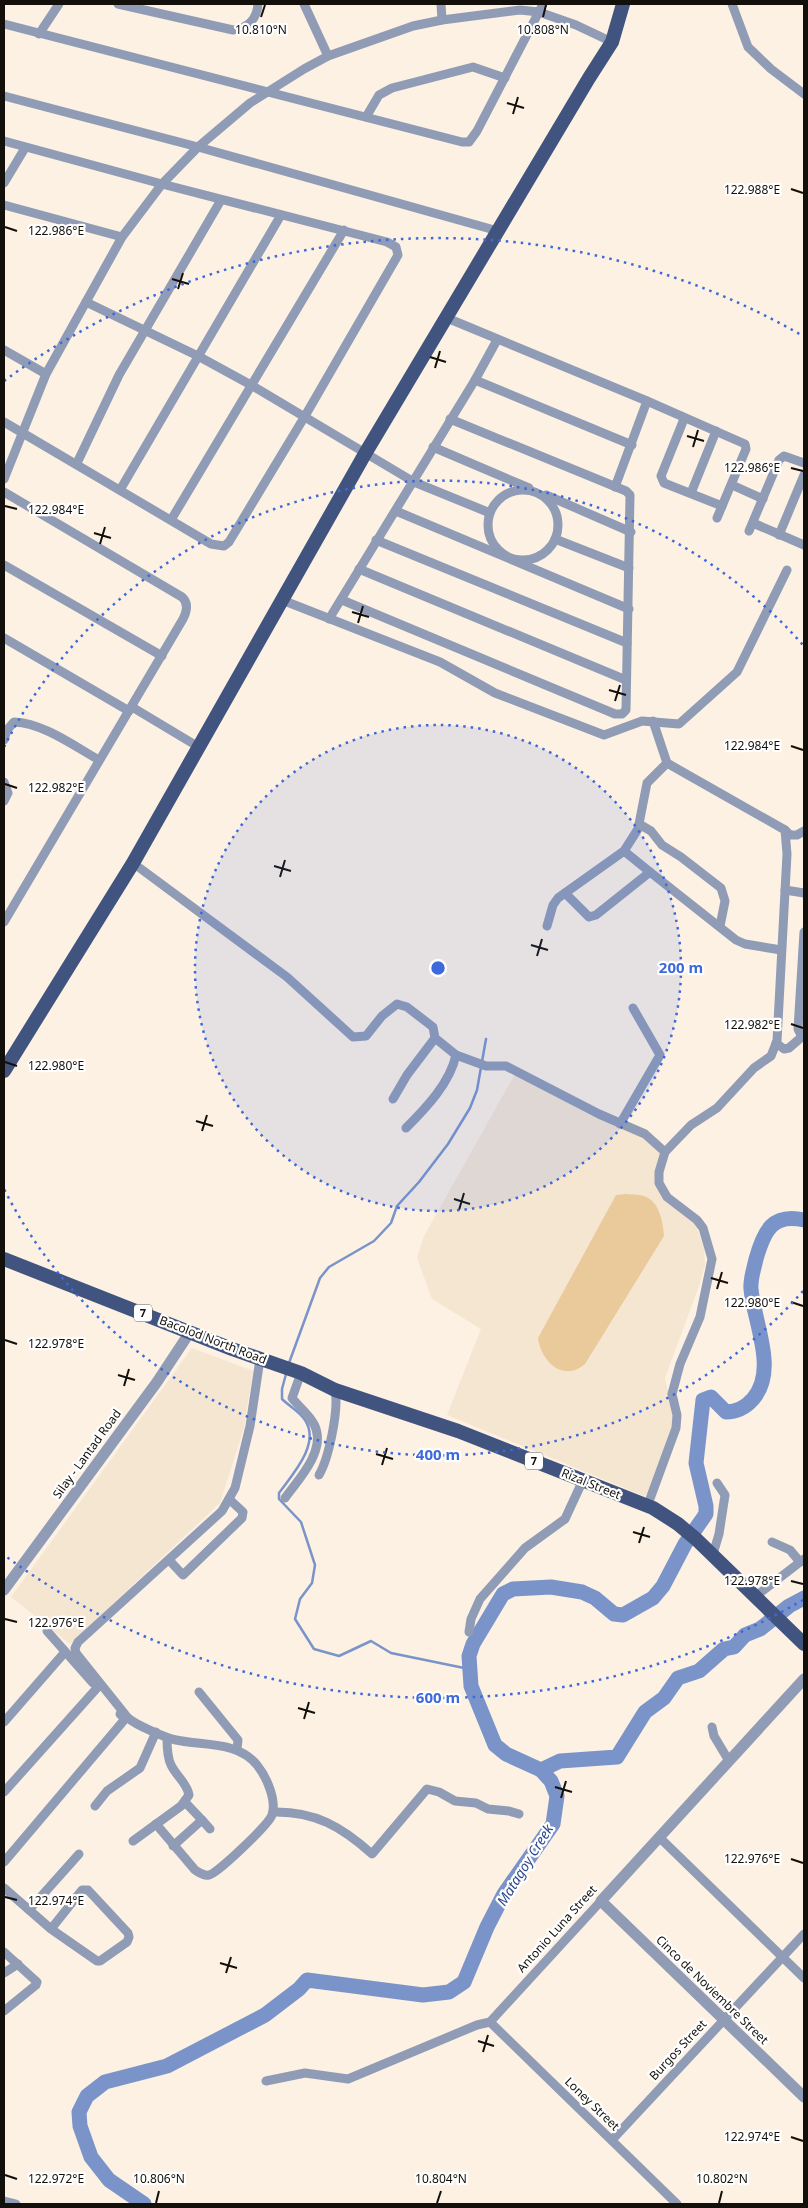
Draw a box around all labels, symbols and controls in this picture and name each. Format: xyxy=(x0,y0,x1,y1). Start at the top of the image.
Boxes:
text: 10.810°N xyxy=(235,21,287,38)
text: 10.808°N xyxy=(517,21,569,38)
text: 122.988°E xyxy=(724,181,780,198)
text: 122.986°E xyxy=(28,222,84,239)
text: 122.986°E xyxy=(724,459,780,476)
text: 122.984°E xyxy=(28,501,84,518)
text: 122.984°E xyxy=(724,737,780,754)
text: 122.982°E xyxy=(28,779,84,796)
text: 200 m xyxy=(659,957,703,977)
centre of rings xyxy=(429,959,447,977)
text: 122.982°E xyxy=(724,1016,780,1033)
text: 122.980°E xyxy=(28,1057,84,1074)
text: 122.980°E xyxy=(724,1294,780,1311)
road number: 7 xyxy=(134,1305,152,1322)
street label: Bacolod North Road xyxy=(157,1311,269,1368)
text: 122.978°E xyxy=(28,1335,84,1352)
street label: Silay - Lantad Road xyxy=(48,1406,125,1502)
text: 400 m xyxy=(416,1444,460,1464)
road number: 7 xyxy=(525,1452,543,1470)
street label: Rizal Street xyxy=(559,1464,624,1503)
text: 122.978°E xyxy=(724,1572,780,1589)
text: 122.976°E xyxy=(28,1614,84,1631)
text: 600 m xyxy=(416,1687,460,1707)
water label: Matagoy Creek xyxy=(492,1820,558,1909)
text: 122.976°E xyxy=(724,1850,780,1867)
street label: Antonio Luna Street xyxy=(513,1881,601,1976)
text: 122.974°E xyxy=(28,1892,84,1909)
street label: Cinco de Noviembre Street xyxy=(652,1931,773,2048)
street label: Burgos Street xyxy=(645,2015,711,2084)
street label: Loney Street xyxy=(561,2073,624,2135)
text: 122.974°E xyxy=(724,2128,780,2145)
text: 122.972°E xyxy=(28,2170,84,2187)
text: 10.806°N xyxy=(133,2170,185,2187)
text: 10.804°N xyxy=(415,2170,467,2187)
text: 10.802°N xyxy=(696,2170,748,2187)

